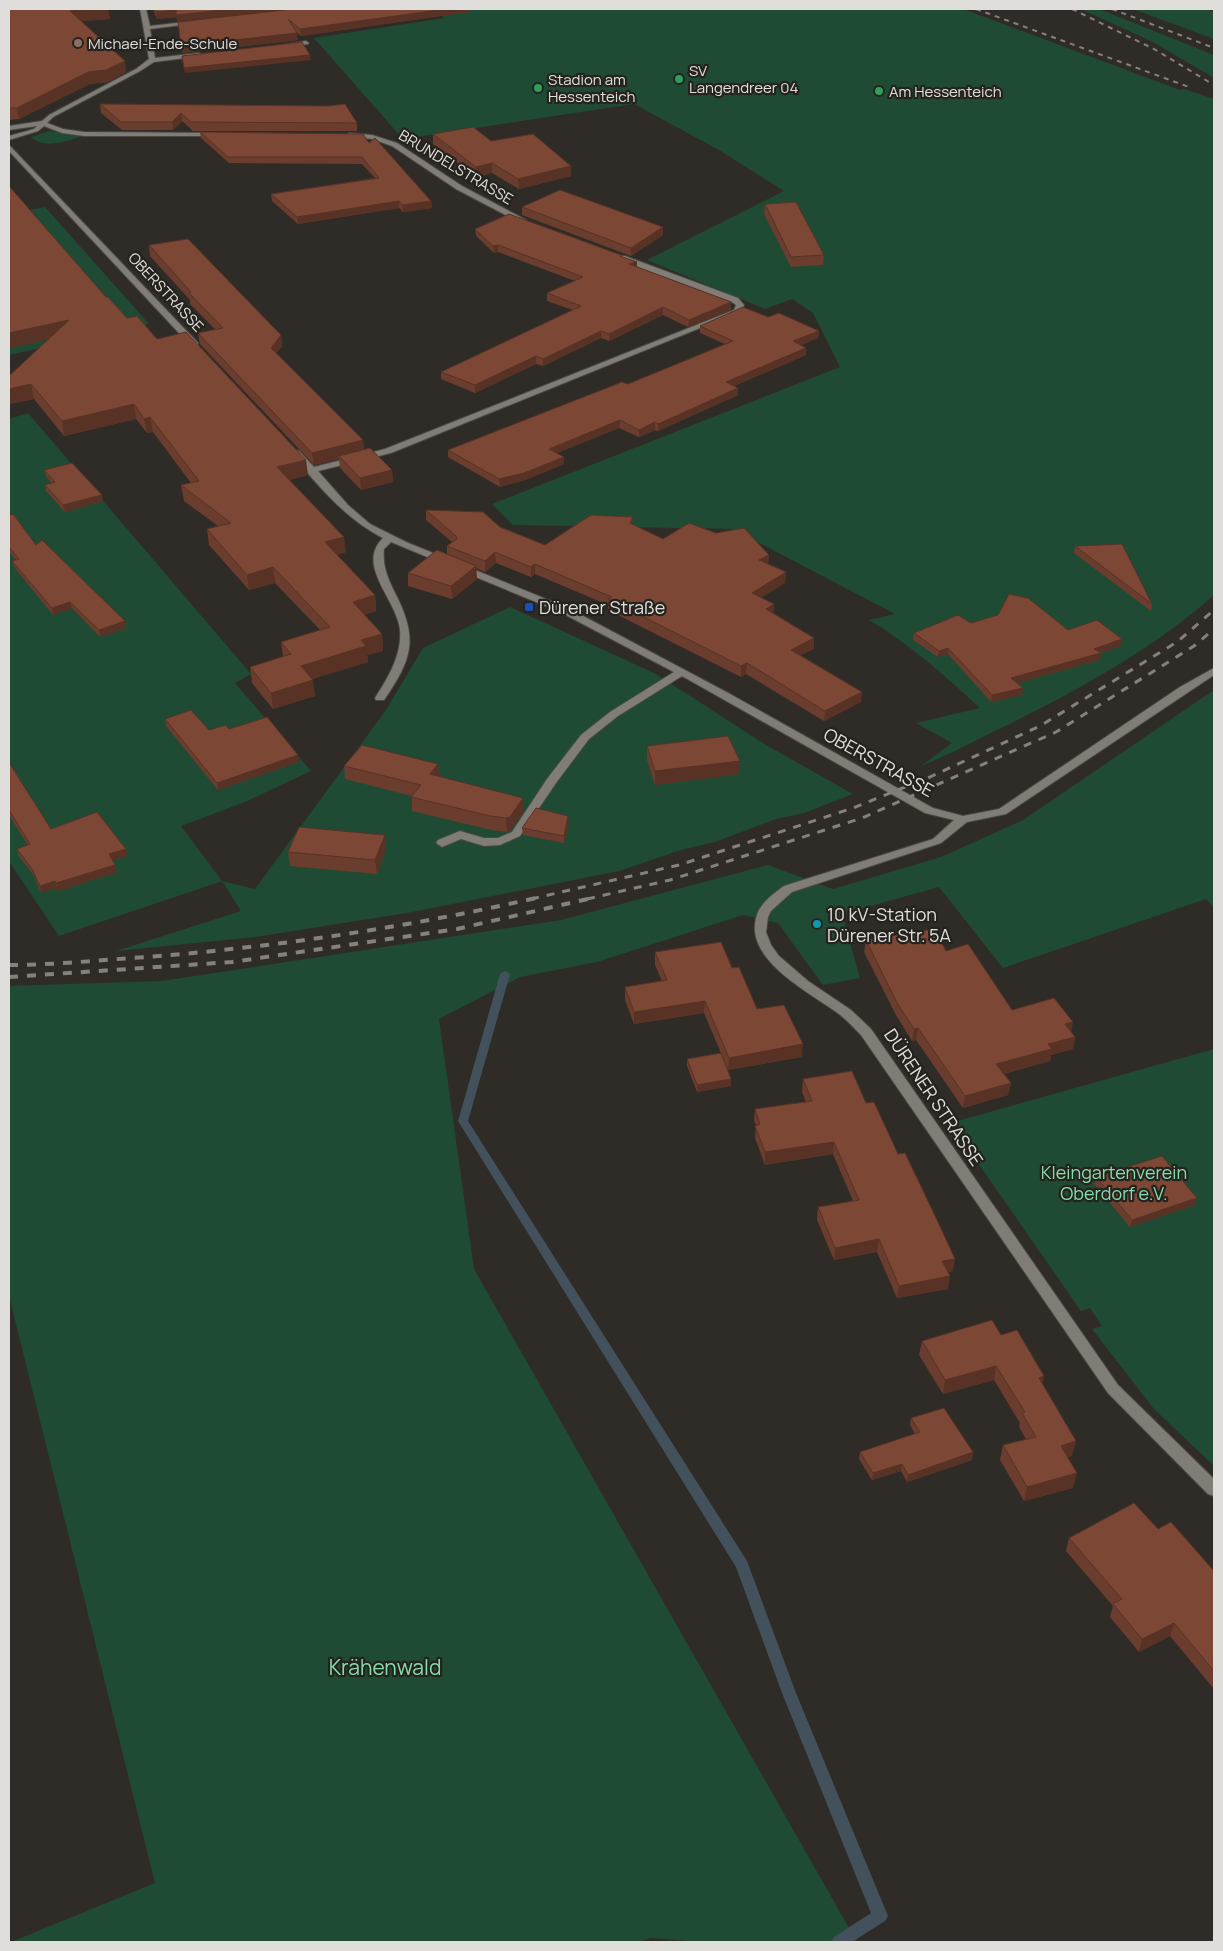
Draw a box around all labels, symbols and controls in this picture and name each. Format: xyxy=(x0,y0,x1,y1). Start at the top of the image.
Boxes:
place label: Michael-Ende-Schule xyxy=(88,33,237,54)
marker: Michael-Ende-Schule xyxy=(72,37,84,49)
place label: SV Langendreer 04 xyxy=(689,60,798,98)
place label: Stadion am Hessenteich xyxy=(548,69,636,107)
marker: SV Langendreer 04 xyxy=(673,73,685,85)
place label: Am Hessenteich xyxy=(889,81,1002,102)
marker: Stadion am Hessenteich xyxy=(532,82,544,94)
marker: Am Hessenteich xyxy=(873,85,885,97)
street label: BRUNDELSTRASSE xyxy=(395,125,517,209)
street label: OBERSTRASSE xyxy=(123,247,209,337)
place label: Dürener Straße xyxy=(539,595,665,619)
marker: Dürener Straße xyxy=(523,601,535,613)
street label: OBERSTRASSE xyxy=(820,722,938,802)
place label: 10 kV-Station Dürener Str. 5A xyxy=(827,902,951,947)
marker: 10 kV-Station Dürener Str. 5A xyxy=(811,918,823,930)
street label: DÜRENER STRASSE xyxy=(879,1024,989,1170)
park label: Kleingartenverein Oberdorf e.V. xyxy=(1041,1160,1187,1205)
park label: Krähenwald xyxy=(329,1653,441,1681)

